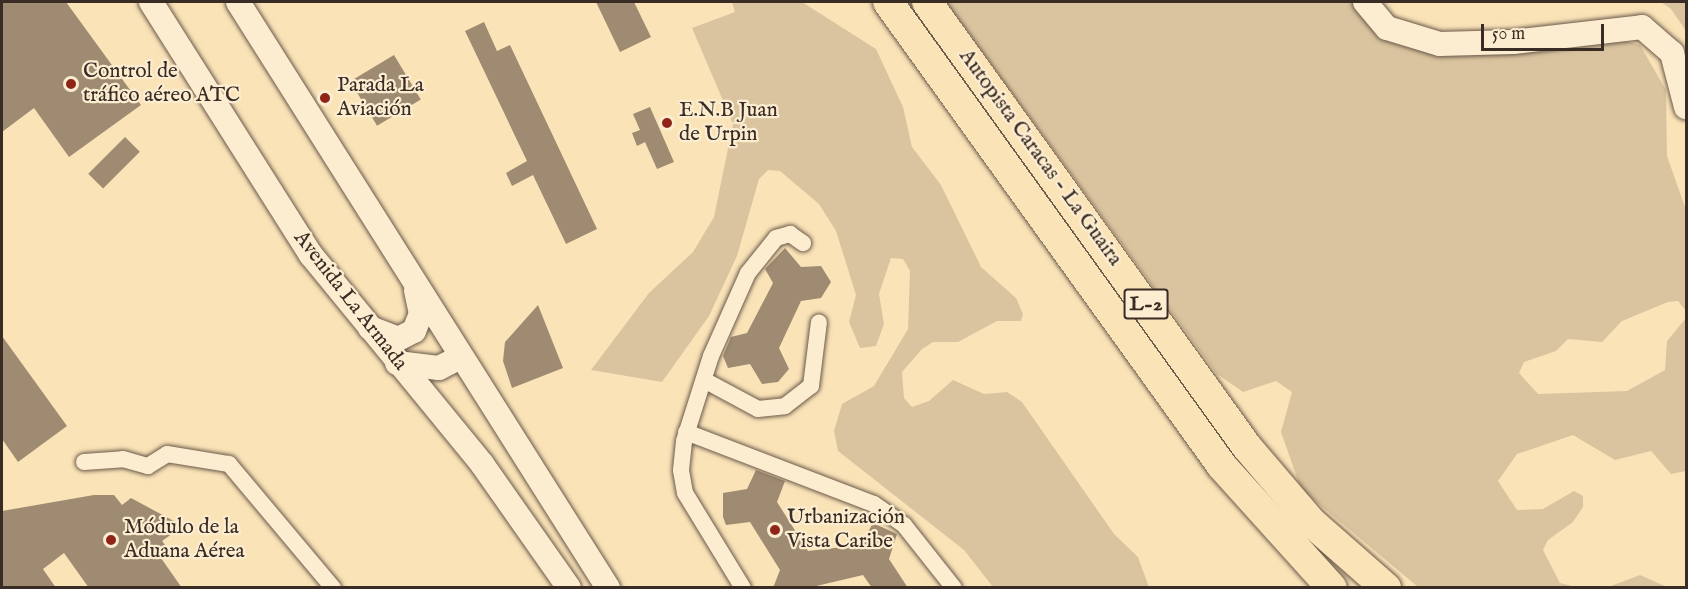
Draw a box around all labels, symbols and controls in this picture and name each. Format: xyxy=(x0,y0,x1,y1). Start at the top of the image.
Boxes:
scale bar xyxy=(1484,12,1607,50)
text: 50 m xyxy=(1492,23,1525,46)
street label: Autopista Caracas - La Guaira xyxy=(953,45,1127,271)
place label: Control de tráfico aéreo ATC xyxy=(83,59,240,109)
place label: Parada La Aviación xyxy=(337,73,424,123)
marker: Control de tráfico aéreo ATC xyxy=(64,77,78,91)
marker: Parada La Aviación xyxy=(318,91,332,105)
place label: E.N.B Juan de Urpin xyxy=(679,98,778,148)
marker: E.N.B Juan de Urpin xyxy=(660,116,674,130)
street label: Avenida La Armada xyxy=(288,226,412,376)
road number: L-2 xyxy=(1124,287,1168,321)
place label: Urbanización Vista Caribe xyxy=(787,505,905,555)
place label: Módulo de la Aduana Aérea xyxy=(124,515,244,565)
marker: Urbanización Vista Caribe xyxy=(768,523,782,537)
marker: Módulo de la Aduana Aérea xyxy=(102,531,120,549)

